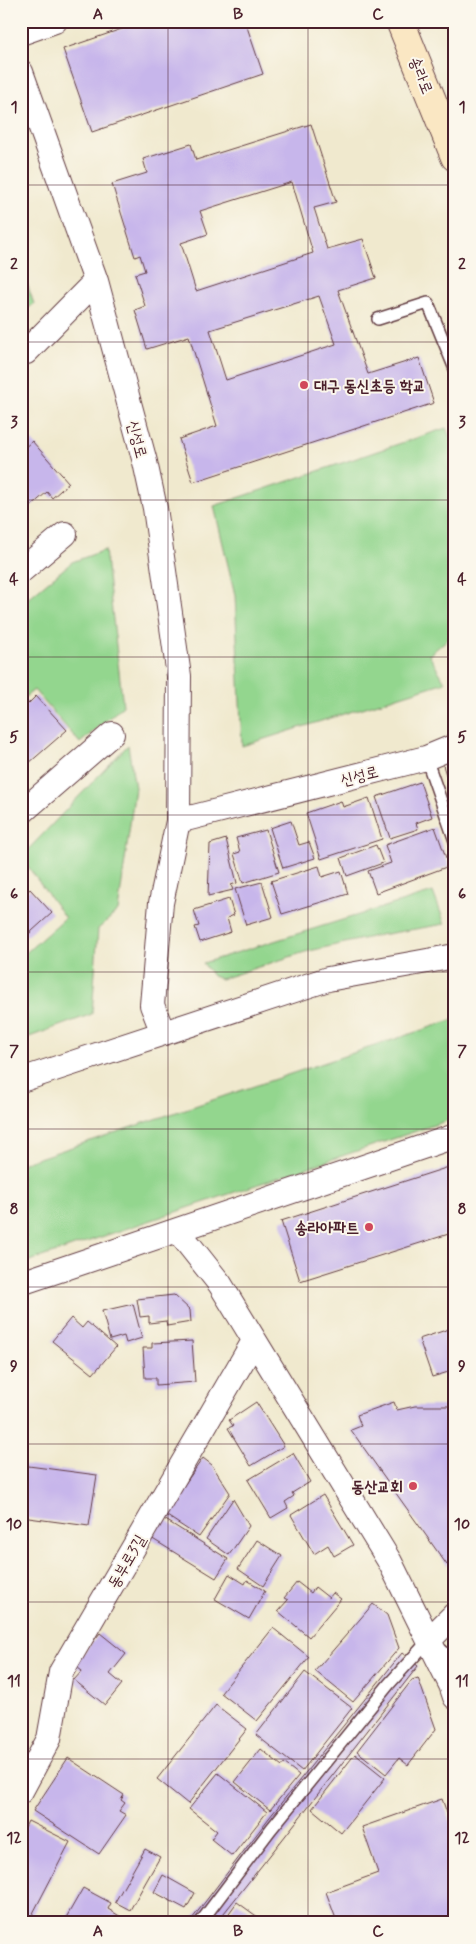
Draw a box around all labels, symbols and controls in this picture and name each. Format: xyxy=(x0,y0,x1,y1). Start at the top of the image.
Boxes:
text: A xyxy=(93,4,103,25)
text: B xyxy=(233,4,243,25)
text: C xyxy=(372,4,384,25)
street label: 송라로 xyxy=(404,54,438,97)
text: 1 xyxy=(10,97,18,118)
text: 1 xyxy=(458,97,466,118)
text: 2 xyxy=(10,254,18,275)
text: 2 xyxy=(458,254,466,275)
place label: 대구 동신초등 학교 xyxy=(314,376,426,397)
marker: 대구 동신초등 학교 xyxy=(298,379,310,391)
text: 3 xyxy=(10,412,18,433)
text: 3 xyxy=(458,412,466,433)
street label: 신성로 xyxy=(121,418,152,461)
text: 4 xyxy=(9,569,19,590)
text: 4 xyxy=(457,569,467,590)
text: 5 xyxy=(9,727,19,748)
text: 5 xyxy=(457,727,467,748)
street label: 신성로 xyxy=(338,762,381,791)
text: 6 xyxy=(10,884,18,905)
text: 6 xyxy=(458,884,466,905)
text: 7 xyxy=(9,1041,19,1062)
text: 7 xyxy=(457,1041,467,1062)
text: 8 xyxy=(9,1199,19,1220)
text: 8 xyxy=(457,1199,467,1220)
place label: 송라아파트 xyxy=(295,1218,359,1239)
marker: 송라아파트 xyxy=(363,1221,375,1233)
text: 9 xyxy=(10,1356,18,1377)
text: 9 xyxy=(458,1356,466,1377)
place label: 동산교회 xyxy=(352,1477,403,1498)
marker: 동산교회 xyxy=(407,1480,419,1492)
text: 10 xyxy=(6,1514,22,1535)
text: 10 xyxy=(454,1514,470,1535)
street label: 동부로3길 xyxy=(104,1531,151,1592)
text: 11 xyxy=(7,1671,21,1692)
text: 11 xyxy=(455,1671,469,1692)
text: 12 xyxy=(6,1828,22,1849)
text: 12 xyxy=(454,1828,470,1849)
text: A xyxy=(93,1921,103,1942)
text: B xyxy=(233,1921,243,1942)
text: C xyxy=(372,1921,384,1942)

